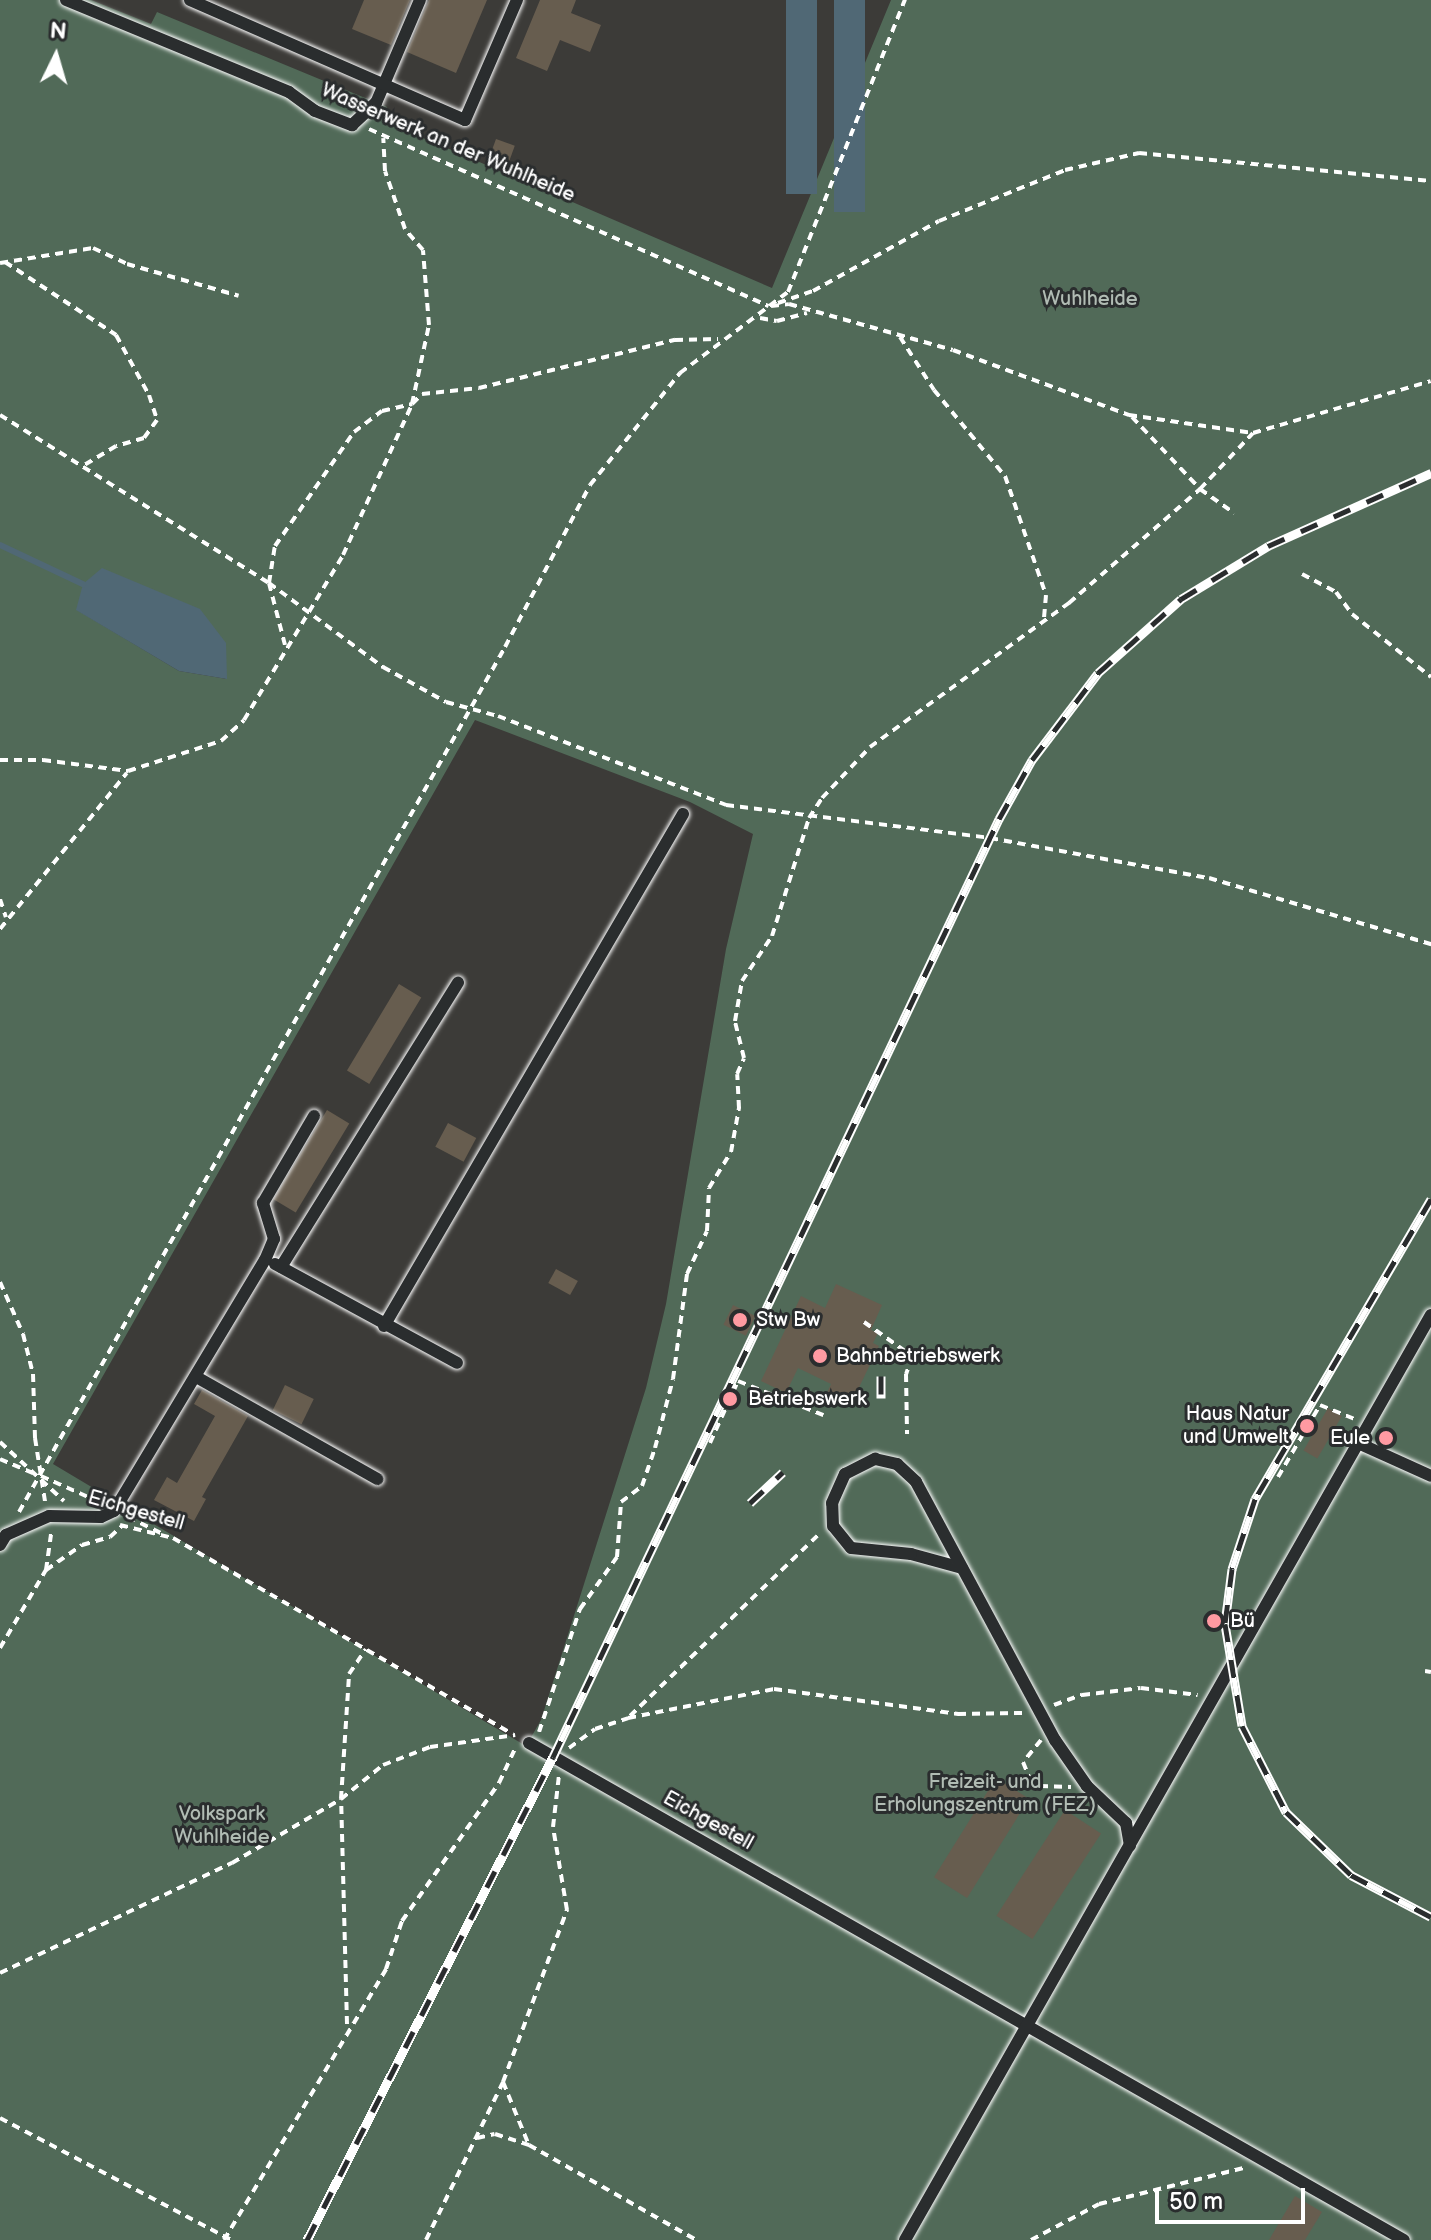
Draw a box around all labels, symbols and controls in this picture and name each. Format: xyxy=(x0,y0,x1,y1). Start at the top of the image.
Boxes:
north arrow xyxy=(16,16,96,96)
text: N xyxy=(49,17,68,46)
street label: Wasserwerk an der Wuhlheide xyxy=(317,78,579,208)
park label: Wuhlheide xyxy=(1042,287,1138,311)
place label: Stw Bw xyxy=(756,1308,820,1332)
marker: Stw Bw xyxy=(731,1311,749,1329)
place label: Bahnbetriebswerk xyxy=(836,1344,1000,1368)
marker: Bahnbetriebswerk xyxy=(811,1347,829,1365)
place label: Betriebswerk xyxy=(748,1387,867,1411)
marker: Betriebswerk xyxy=(719,1388,741,1410)
place label: Haus Natur und Umwelt xyxy=(1183,1402,1289,1449)
marker: Haus Natur und Umwelt xyxy=(1296,1415,1318,1437)
place label: Eule xyxy=(1330,1426,1370,1450)
marker: Eule xyxy=(1377,1429,1395,1447)
street label: Eichgestell xyxy=(85,1486,187,1536)
place label: Bü xyxy=(1230,1609,1255,1633)
marker: Bü xyxy=(1205,1612,1223,1630)
park label: Freizeit- und Erholungszentrum (FEZ) xyxy=(874,1770,1096,1817)
street label: Eichgestell xyxy=(659,1786,757,1856)
park label: Volkspark Wuhlheide xyxy=(174,1803,270,1850)
scale bar xyxy=(1159,2172,1309,2222)
text: 50 m xyxy=(1169,2187,1223,2216)

